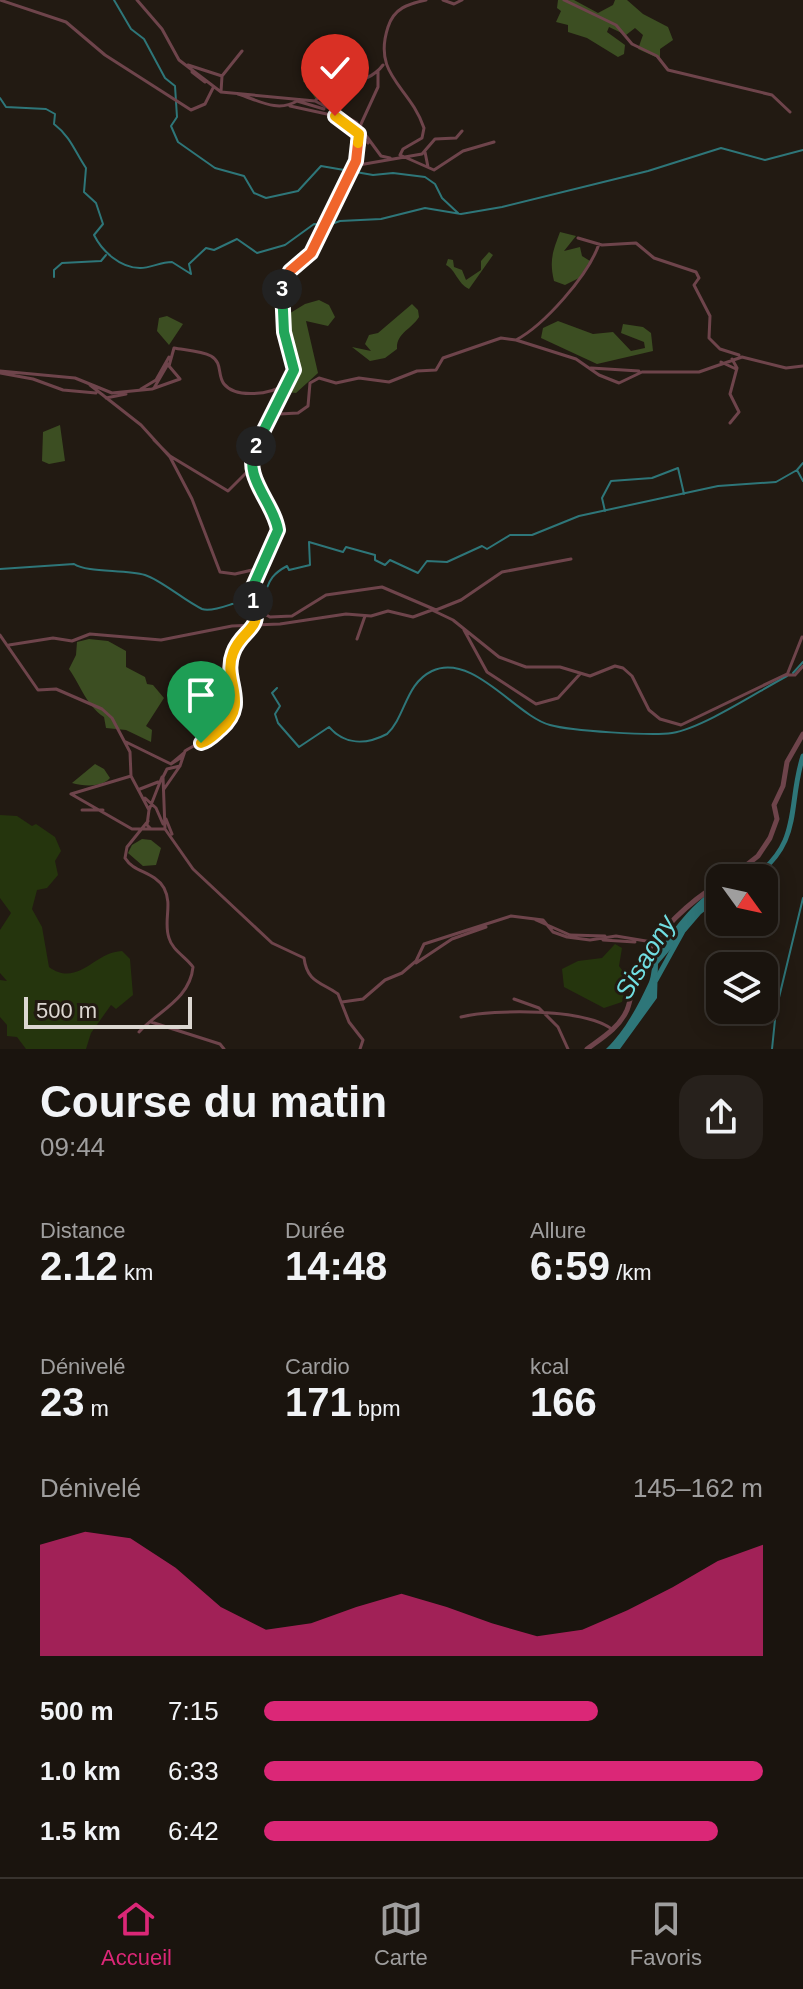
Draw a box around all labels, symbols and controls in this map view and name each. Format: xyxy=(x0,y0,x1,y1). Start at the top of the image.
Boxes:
pin xyxy=(301,34,369,116)
icon: check xyxy=(313,46,357,90)
pin: 3 xyxy=(262,269,302,309)
text: 3 xyxy=(276,276,288,301)
pin: 2 xyxy=(236,426,276,466)
text: 2 xyxy=(250,433,262,458)
pin: 1 xyxy=(233,581,273,621)
text: 1 xyxy=(247,588,259,613)
pin xyxy=(167,661,235,743)
icon: arrive xyxy=(179,673,223,717)
north arrow xyxy=(706,864,778,936)
map controls xyxy=(706,864,778,1024)
water label: Sisaony xyxy=(608,908,683,1004)
button: layers xyxy=(706,952,778,1024)
scale bar xyxy=(24,993,192,1029)
text: 500 m xyxy=(36,998,97,1023)
button: share xyxy=(679,1075,763,1159)
text: Course du matin xyxy=(40,1077,387,1126)
text: 09:44 xyxy=(40,1132,105,1162)
text: Distance xyxy=(40,1218,126,1243)
text: Durée xyxy=(285,1218,345,1243)
text: Allure xyxy=(530,1218,586,1243)
text: 2.12 xyxy=(40,1244,118,1288)
text: 14:48 xyxy=(285,1244,387,1288)
text: 6:59 xyxy=(530,1244,610,1288)
text: km xyxy=(118,1260,153,1285)
text: /km xyxy=(610,1260,652,1285)
text: Dénivelé xyxy=(40,1354,126,1379)
text: Cardio xyxy=(285,1354,350,1379)
text: kcal xyxy=(530,1354,569,1379)
text: 23 xyxy=(40,1380,85,1424)
text: 171 xyxy=(285,1380,352,1424)
text: 166 xyxy=(530,1380,597,1424)
text: m xyxy=(85,1396,109,1421)
text: bpm xyxy=(352,1396,401,1421)
text: Dénivelé xyxy=(40,1473,141,1503)
text: 145–162 m xyxy=(633,1473,763,1503)
text: 500 m xyxy=(40,1696,114,1726)
text: 7:15 xyxy=(168,1696,219,1726)
text: 1.0 km xyxy=(40,1756,121,1786)
text: 6:33 xyxy=(168,1756,219,1786)
text: 1.5 km xyxy=(40,1816,121,1846)
text: 6:42 xyxy=(168,1816,219,1846)
tab: Accueil xyxy=(101,1897,172,1971)
tab: Carte xyxy=(374,1897,428,1971)
tab: Favoris xyxy=(630,1897,702,1971)

